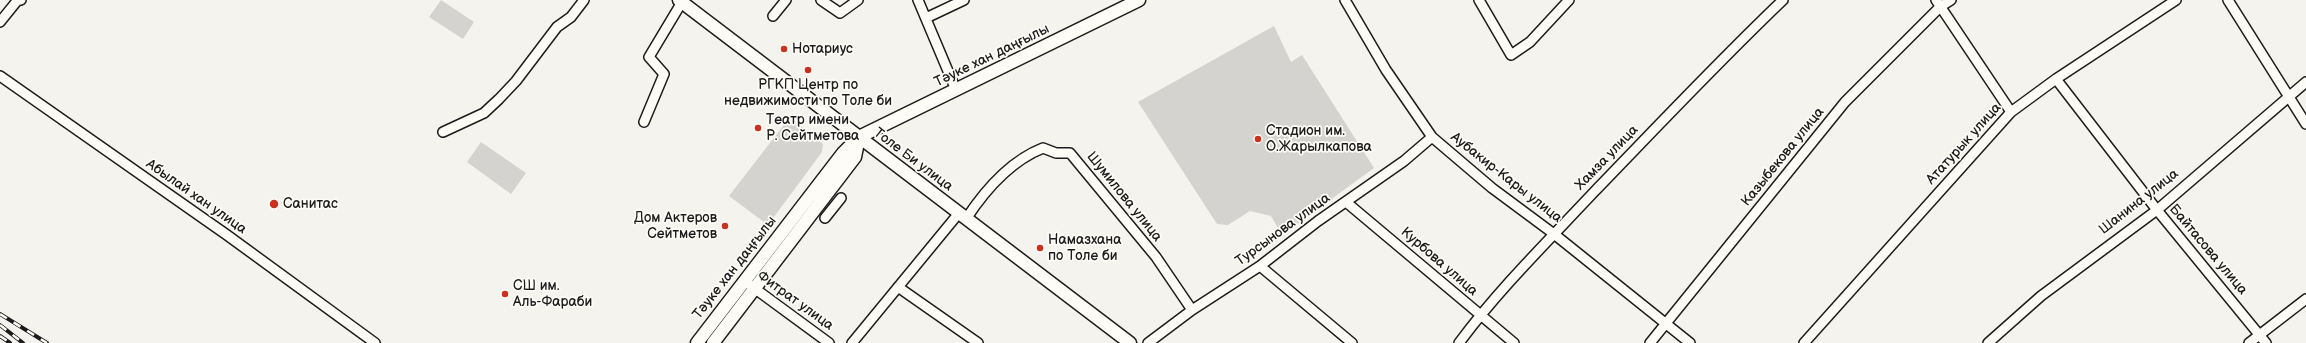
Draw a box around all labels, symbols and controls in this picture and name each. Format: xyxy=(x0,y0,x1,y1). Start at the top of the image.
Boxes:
street label: Тәуке хан даңғылы xyxy=(932,21,1052,91)
place label: Нотариус xyxy=(792,41,853,57)
marker: Нотариус xyxy=(779,44,789,54)
marker: РГКП Центр по недвижимости по Толе би xyxy=(803,65,813,75)
place label: РГКП Центр по недвижимости по Толе би xyxy=(724,77,892,110)
street label: Ататурык улица xyxy=(1923,100,2005,188)
street label: Казыбекова улица xyxy=(1738,104,1828,210)
place label: Театр имени Р. Сейтметова xyxy=(766,112,859,144)
street label: Хамза улица xyxy=(1572,122,1642,194)
marker: Театр имени Р. Сейтметова xyxy=(753,123,763,133)
place label: Стадион им. О.Жарылкапова xyxy=(1266,123,1372,156)
street label: Толе Би улица xyxy=(870,125,956,195)
street label: Аубакир-Кары улица xyxy=(1447,129,1565,227)
marker: Стадион им. О.Жарылкапова xyxy=(1253,134,1263,144)
street label: Шумилова улица xyxy=(1083,149,1165,245)
street label: Абылай хан улица xyxy=(142,156,250,238)
street label: Шанина улица xyxy=(2096,166,2182,238)
street label: Турсынова улица xyxy=(1232,190,1334,270)
place label: Санитас xyxy=(283,196,338,212)
marker: Санитас xyxy=(268,198,280,210)
street label: Байтасова улица xyxy=(2165,201,2251,299)
place label: Дом Актеров Сейтметов xyxy=(634,210,717,242)
street label: Тәуке хан даңғылы xyxy=(690,213,780,323)
marker: Дом Актеров Сейтметов xyxy=(720,221,730,231)
street label: Курбова улица xyxy=(1397,224,1481,300)
place label: Намазхана по Толе би xyxy=(1048,232,1122,264)
marker: Намазхана по Толе би xyxy=(1035,243,1045,253)
street label: Фитрат улица xyxy=(754,268,836,334)
place label: СШ им. Аль-Фараби xyxy=(513,278,592,310)
marker: СШ им. Аль-Фараби xyxy=(500,289,510,299)

